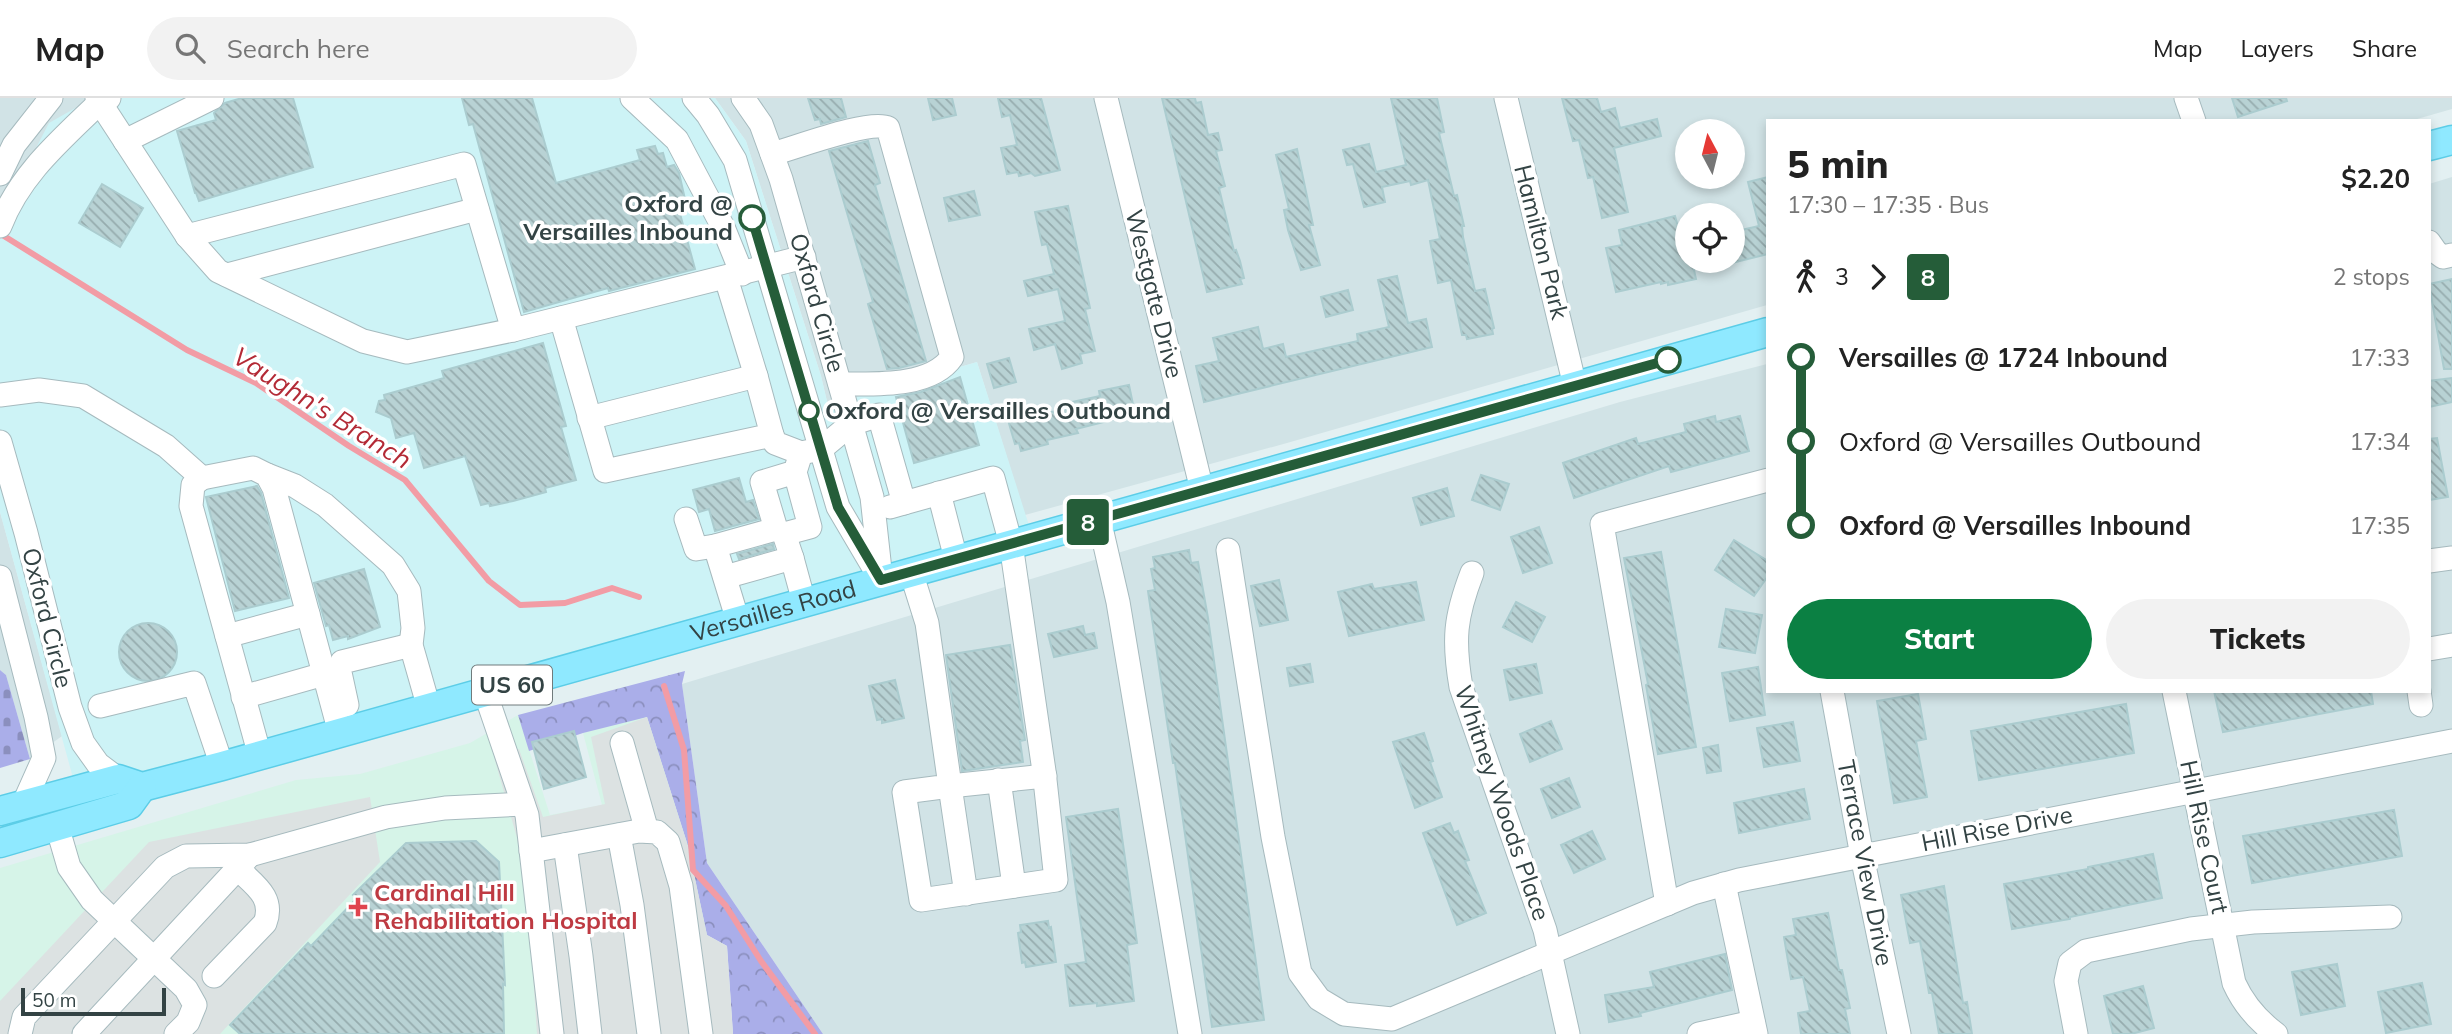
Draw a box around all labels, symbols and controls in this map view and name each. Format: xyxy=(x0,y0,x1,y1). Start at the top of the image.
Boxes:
search box xyxy=(147,17,637,80)
text: Map xyxy=(35,28,105,69)
icon: search xyxy=(171,29,209,67)
text: Search here xyxy=(227,32,370,65)
text: Map xyxy=(2153,33,2202,63)
text: Layers xyxy=(2240,33,2314,63)
text: Share xyxy=(2352,33,2417,63)
north arrow xyxy=(1675,119,1745,189)
map controls xyxy=(1675,119,1745,273)
text: 5 min xyxy=(1787,140,1889,188)
street label: Hamilton Park xyxy=(1508,161,1576,323)
text: $2.20 xyxy=(2341,162,2410,195)
place label: Oxford @ Versailles Inbound xyxy=(522,188,733,246)
text: 17:30 – 17:35 · Bus xyxy=(1787,190,1989,219)
button: locate xyxy=(1675,203,1745,273)
marker: Oxford @ Versailles Inbound xyxy=(739,205,765,231)
street label: Westgate Drive xyxy=(1120,206,1190,381)
street label: Oxford Circle xyxy=(784,230,852,376)
icon: walk xyxy=(1787,258,1825,296)
icon: forward xyxy=(1859,258,1897,296)
text: 3 xyxy=(1835,262,1849,291)
text: 8 xyxy=(1921,262,1935,292)
text: 2 stops xyxy=(2333,262,2410,291)
water label: Vaughn's Branch xyxy=(227,339,418,476)
text: Versailles @ 1724 Inbound xyxy=(1839,341,2168,374)
text: 17:33 xyxy=(2350,343,2410,372)
unlabelled marker xyxy=(1655,347,1681,373)
place label: Oxford @ Versailles Outbound xyxy=(825,395,1171,425)
marker: Oxford @ Versailles Outbound xyxy=(799,401,819,421)
text: Oxford @ Versailles Outbound xyxy=(1839,425,2201,458)
text: 17:34 xyxy=(2350,427,2410,456)
line badge: 8 xyxy=(1065,499,1111,545)
text: 8 xyxy=(1081,507,1095,537)
text: Oxford @ Versailles Inbound xyxy=(1839,509,2191,542)
text: 17:35 xyxy=(2350,511,2410,540)
street label: Oxford Circle xyxy=(16,545,80,691)
street label: Versailles Road xyxy=(687,573,859,648)
button: Start xyxy=(1787,599,2092,679)
button: Tickets xyxy=(2106,599,2410,679)
road number: US 60 xyxy=(472,666,552,705)
street label: Whitney Woods Place xyxy=(1449,681,1557,924)
street label: Terrace View Drive xyxy=(1831,757,1901,968)
street label: Hill Rise Court xyxy=(2174,757,2236,916)
street label: Hill Rise Drive xyxy=(1919,799,2075,857)
place label: Cardinal Hill Rehabilitation Hospital xyxy=(374,877,638,935)
marker: Cardinal Hill Rehabilitation Hospital xyxy=(348,897,368,917)
scale bar xyxy=(21,985,166,1017)
text: 50 m xyxy=(32,988,76,1012)

